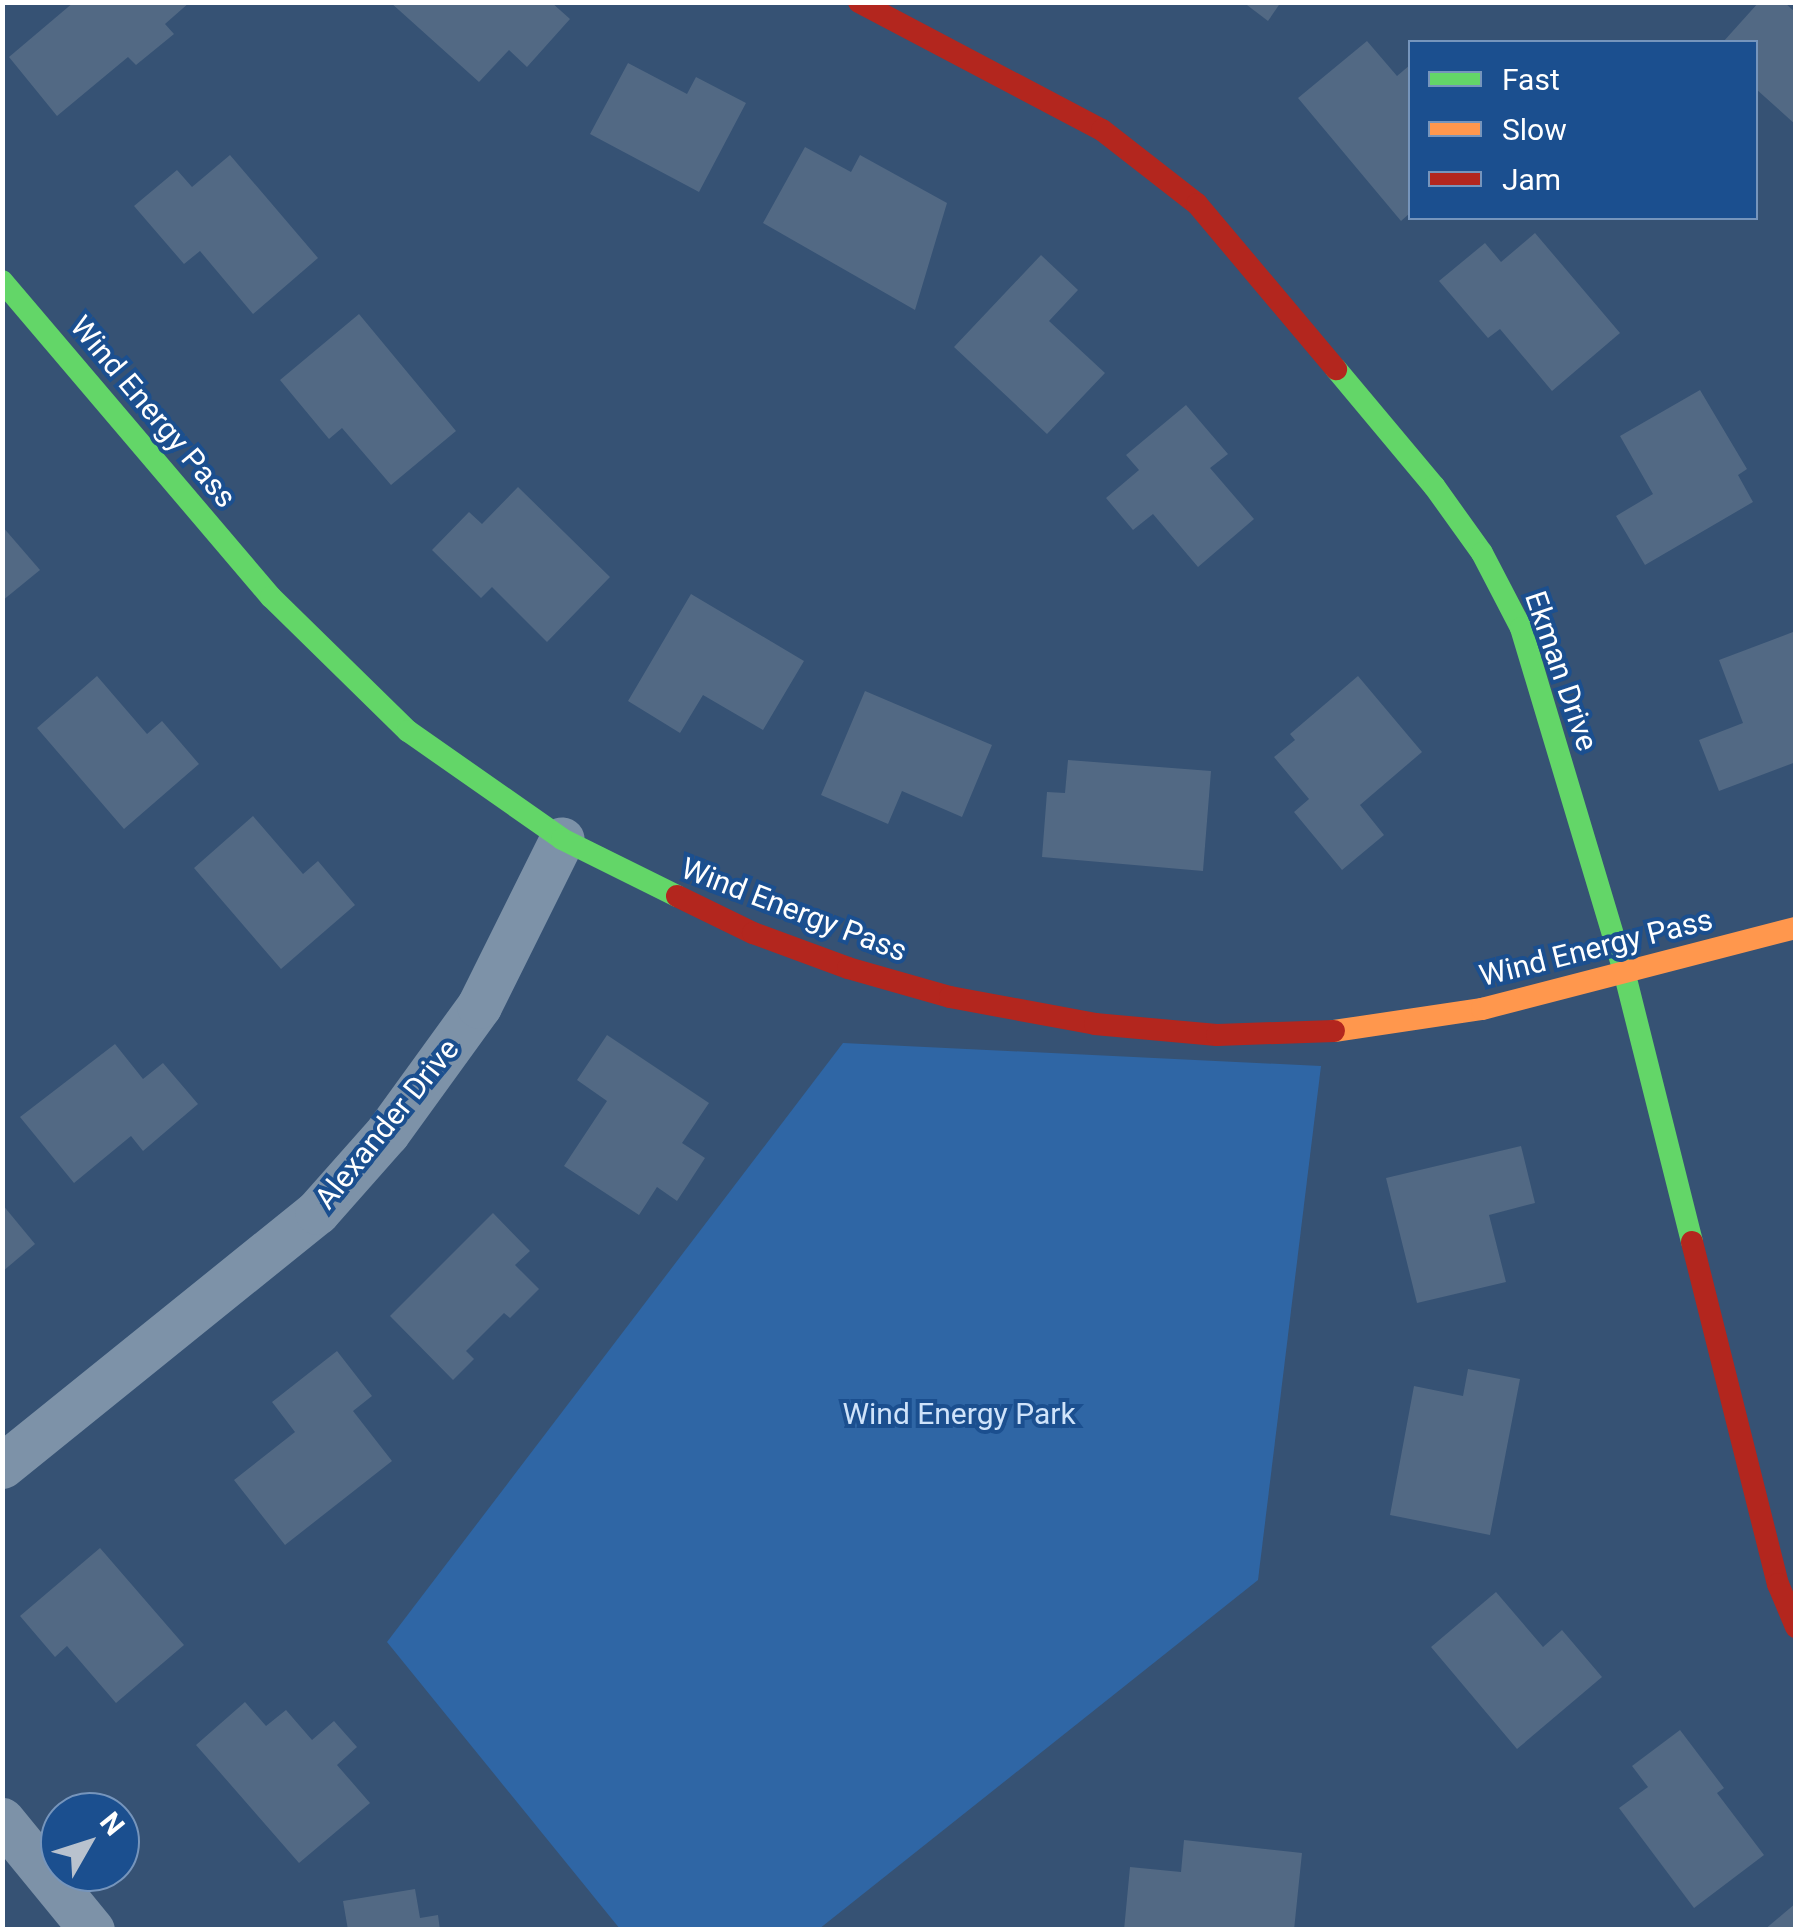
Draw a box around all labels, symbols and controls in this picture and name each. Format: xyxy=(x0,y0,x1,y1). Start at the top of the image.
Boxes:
legend xyxy=(1408,40,1758,220)
text: Fast xyxy=(1502,62,1560,97)
text: Slow xyxy=(1502,112,1567,147)
text: Jam xyxy=(1502,162,1561,197)
street label: Wind Energy Pass xyxy=(62,309,244,515)
street label: Ekman Drive xyxy=(1517,587,1605,755)
street label: Wind Energy Pass xyxy=(676,850,912,970)
street label: Wind Energy Pass xyxy=(1476,902,1716,994)
street label: Alexander Drive xyxy=(307,1032,467,1216)
park label: Wind Energy Park xyxy=(842,1396,1076,1432)
north arrow xyxy=(40,1792,140,1892)
text: N xyxy=(93,1806,131,1842)

